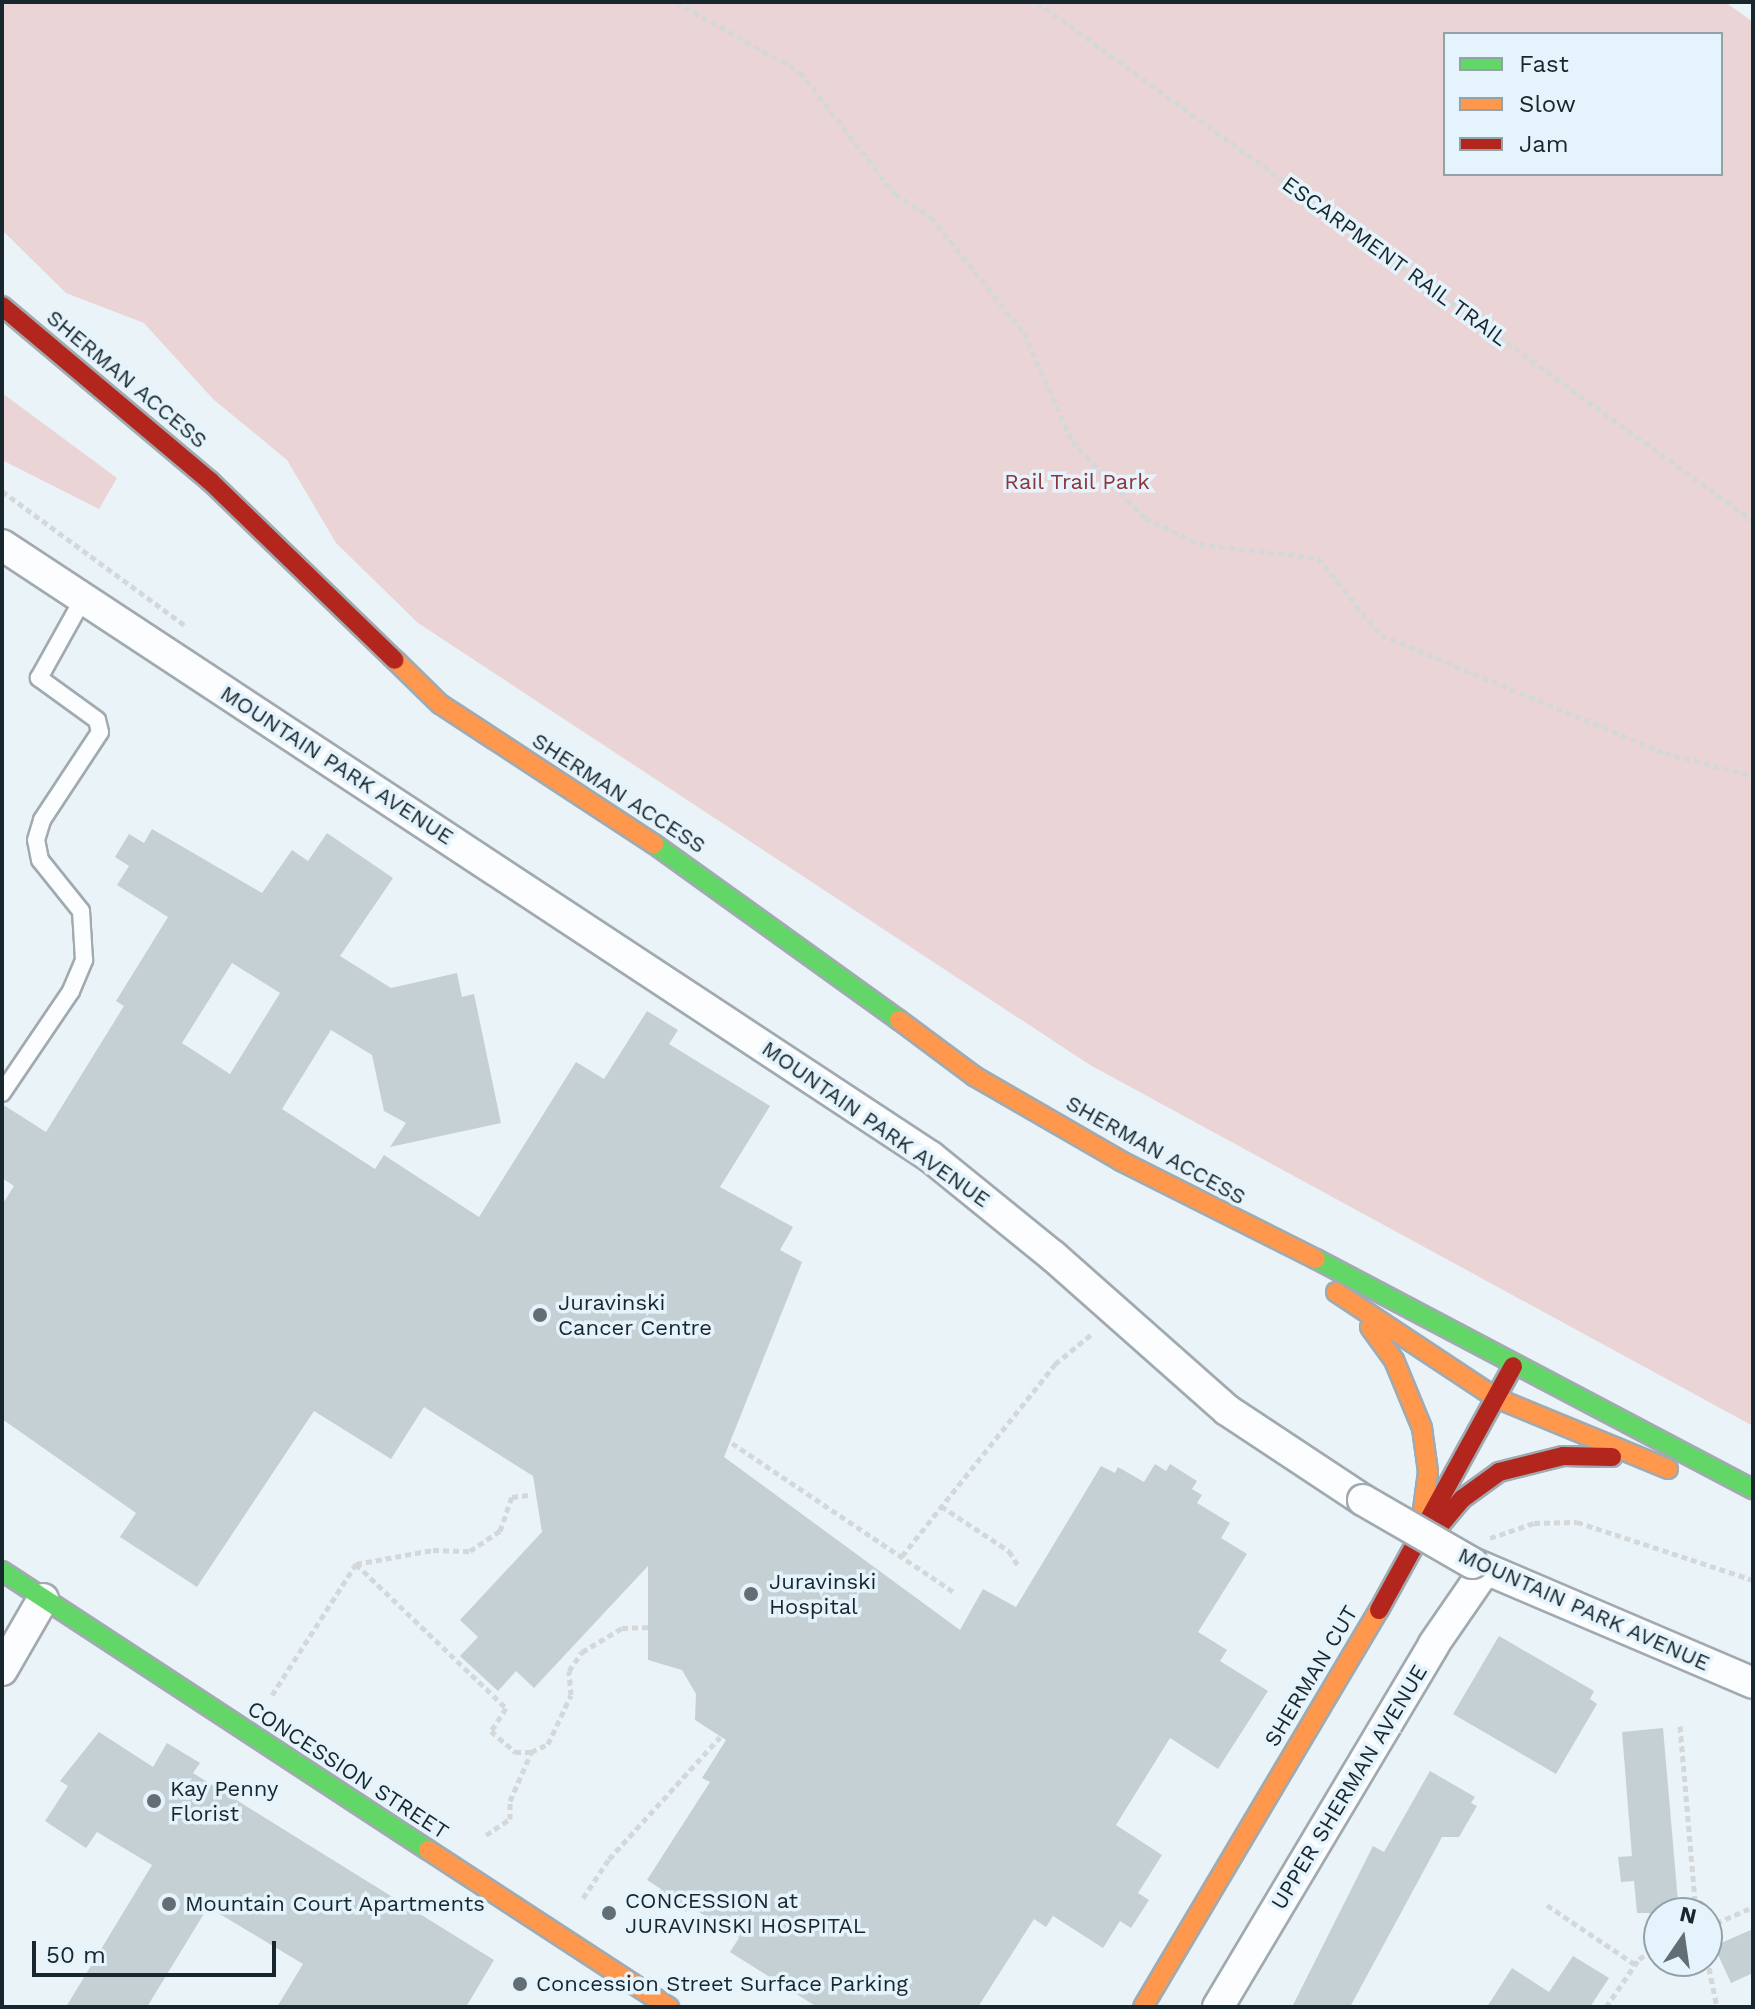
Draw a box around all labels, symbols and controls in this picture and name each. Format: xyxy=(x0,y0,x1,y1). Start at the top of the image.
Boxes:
legend xyxy=(1443,32,1723,176)
text: Fast xyxy=(1519,50,1569,78)
text: Slow xyxy=(1519,90,1576,118)
text: Jam xyxy=(1519,130,1569,158)
street label: ESCARPMENT RAIL TRAIL xyxy=(1276,170,1514,352)
street label: SHERMAN ACCESS xyxy=(41,304,213,454)
park label: Rail Trail Park xyxy=(1003,469,1151,495)
street label: MOUNTAIN PARK AVENUE xyxy=(215,679,459,851)
street label: SHERMAN ACCESS xyxy=(527,727,711,859)
street label: MOUNTAIN PARK AVENUE xyxy=(756,1035,996,1213)
street label: SHERMAN ACCESS xyxy=(1061,1089,1251,1211)
place label: Juravinski Cancer Centre xyxy=(558,1289,712,1340)
marker: Juravinski Cancer Centre xyxy=(529,1304,551,1326)
street label: MOUNTAIN PARK AVENUE xyxy=(1454,1541,1714,1677)
place label: Juravinski Hospital xyxy=(769,1568,876,1620)
marker: Juravinski Hospital xyxy=(740,1583,762,1605)
street label: SHERMAN CUT xyxy=(1259,1601,1363,1751)
street label: UPPER SHERMAN AVENUE xyxy=(1265,1659,1433,1915)
street label: CONCESSION STREET xyxy=(243,1695,453,1845)
place label: Kay Penny Florist xyxy=(170,1775,279,1826)
marker: Kay Penny Florist xyxy=(145,1792,163,1810)
place label: CONCESSION at JURAVINSKI HOSPITAL xyxy=(625,1887,866,1938)
place label: Mountain Court Apartments xyxy=(185,1891,486,1917)
marker: Mountain Court Apartments xyxy=(160,1895,178,1913)
north arrow xyxy=(1643,1897,1723,1977)
text: N xyxy=(1677,1901,1699,1929)
marker: CONCESSION at JURAVINSKI HOSPITAL xyxy=(600,1904,618,1922)
scale bar xyxy=(36,1925,280,1975)
text: 50 m xyxy=(46,1941,106,1969)
place label: Concession Street Surface Parking xyxy=(536,1971,908,1997)
marker: Concession Street Surface Parking xyxy=(511,1975,529,1993)

